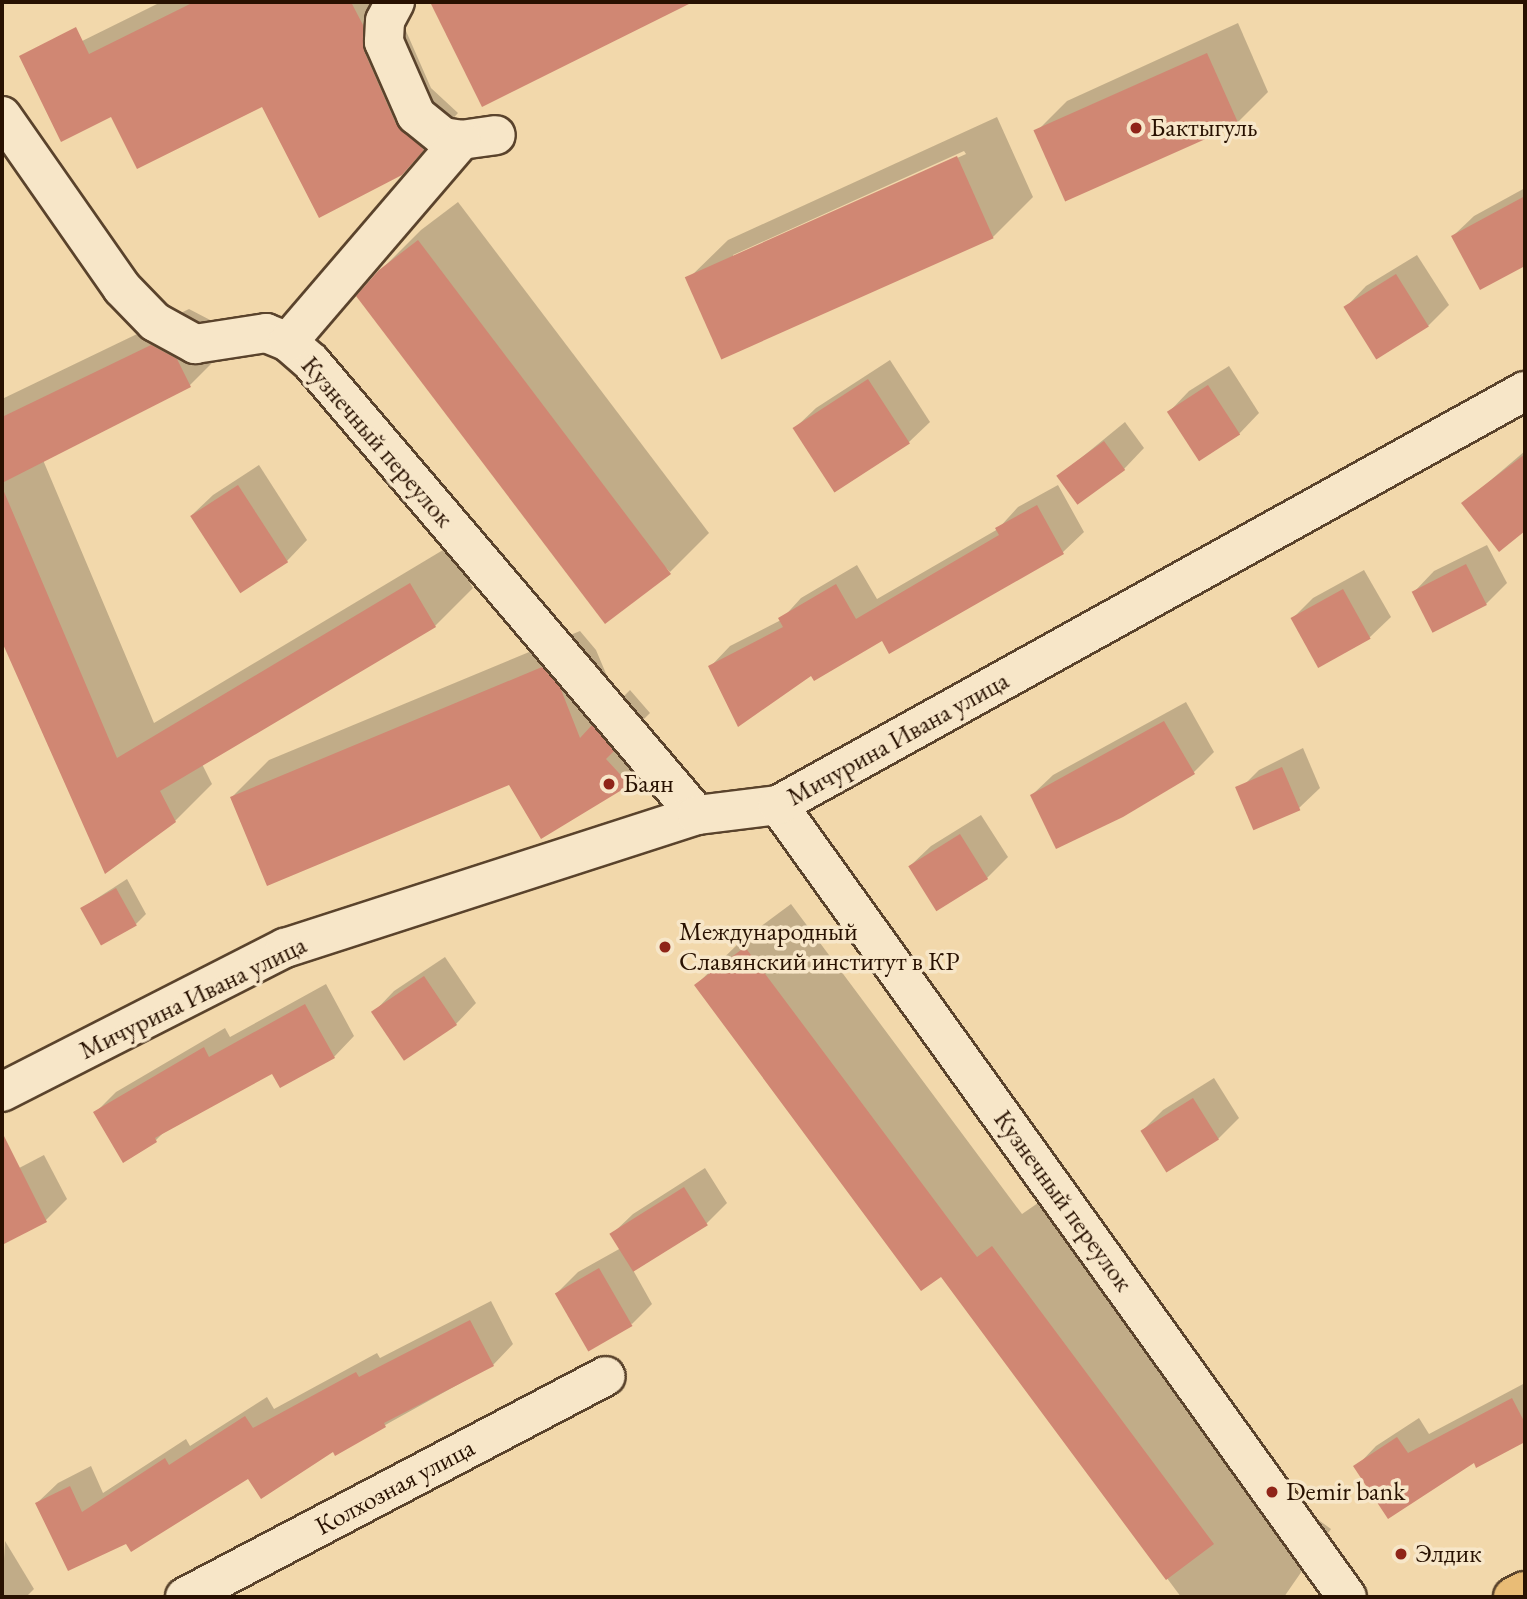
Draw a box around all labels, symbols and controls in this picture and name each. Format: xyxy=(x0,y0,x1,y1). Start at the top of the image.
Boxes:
place label: Бактыгуль xyxy=(1150,112,1258,144)
marker: Бактыгуль xyxy=(1128,120,1144,136)
street label: Кузнечный переулок xyxy=(294,350,460,534)
street label: Мичурина Ивана улица xyxy=(782,665,1014,813)
place label: Баян xyxy=(623,768,674,800)
marker: Баян xyxy=(601,776,617,792)
place label: Международный Славянский институт в КР xyxy=(679,916,960,978)
street label: Мичурина Ивана улица xyxy=(74,929,312,1067)
marker: Международный Славянский институт в КР xyxy=(657,939,673,955)
street label: Кузнечный переулок xyxy=(987,1104,1139,1298)
street label: Колхозная улица xyxy=(310,1432,480,1542)
place label: Demir bank xyxy=(1286,1476,1405,1508)
marker: Demir bank xyxy=(1264,1484,1280,1500)
place label: Элдик xyxy=(1415,1538,1482,1570)
marker: Элдик xyxy=(1393,1546,1409,1562)

